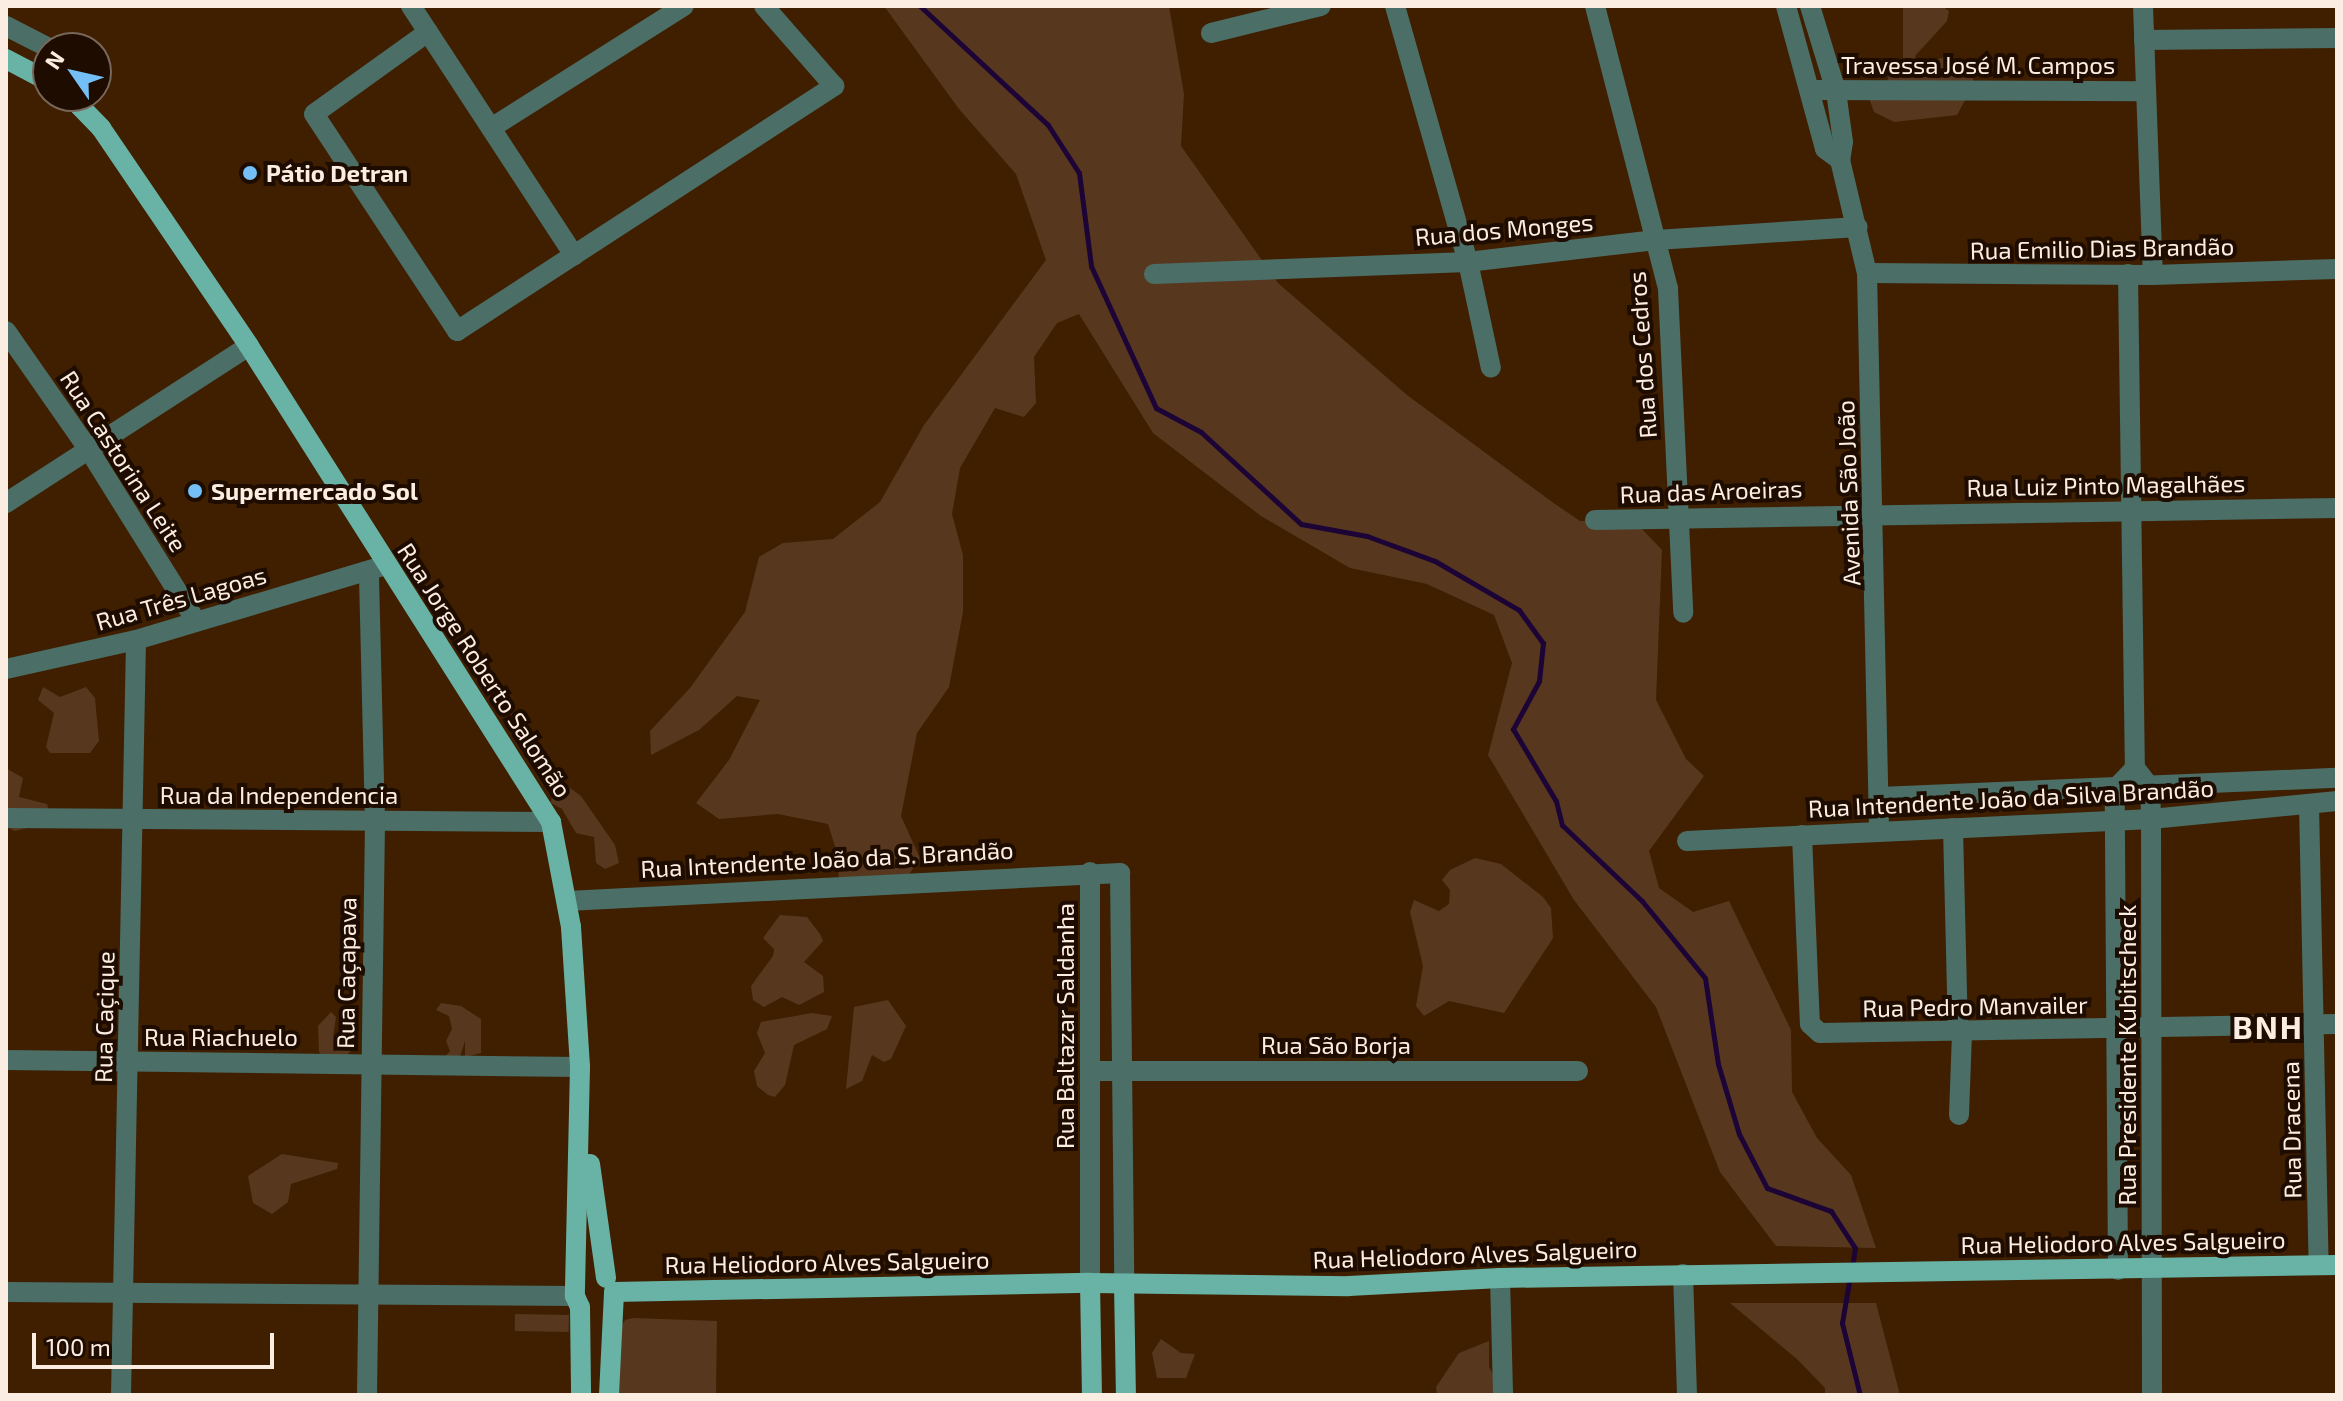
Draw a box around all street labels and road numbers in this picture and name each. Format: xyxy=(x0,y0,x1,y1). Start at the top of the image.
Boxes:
street label: Travessa José M. Campos xyxy=(1841,51,2115,79)
street label: Rua dos Monges xyxy=(1414,207,1594,251)
street label: Rua Emilio Dias Brandão xyxy=(1970,231,2234,265)
street label: Rua dos Cedros xyxy=(1622,270,1662,440)
street label: Rua Castorina Leite xyxy=(55,365,193,557)
street label: Avenida São João xyxy=(1830,399,1866,587)
street label: Rua Luiz Pinto Magalhães xyxy=(1966,468,2246,502)
street label: Rua das Aroeiras xyxy=(1619,473,1803,509)
street label: Rua Jorge Roberto Salomão xyxy=(392,537,578,803)
street label: Rua Três Lagoas xyxy=(92,560,270,636)
street label: Rua Intendente João da Silva Brandão xyxy=(1807,773,2215,823)
street label: Rua da Independencia xyxy=(160,781,398,809)
street label: Rua Intendente João da S. Brandão xyxy=(640,835,1014,883)
street label: Rua Caçapava xyxy=(330,897,362,1049)
street label: Rua Baltazar Saldanha xyxy=(1051,903,1079,1149)
street label: Rua Presidente Kubitscheck xyxy=(2113,905,2141,1205)
street label: Rua Caçique xyxy=(88,951,120,1083)
street label: Rua Pedro Manvailer xyxy=(1862,990,2088,1022)
street label: Rua Riachuelo xyxy=(144,1023,298,1051)
street label: Rua São Borja xyxy=(1261,1031,1411,1059)
street label: Rua Dracena xyxy=(2275,1061,2307,1199)
street label: Rua Heliodoro Alves Salgueiro xyxy=(1960,1225,2286,1259)
street label: Rua Heliodoro Alves Salgueiro xyxy=(1312,1234,1638,1274)
street label: Rua Heliodoro Alves Salgueiro xyxy=(664,1245,990,1279)

